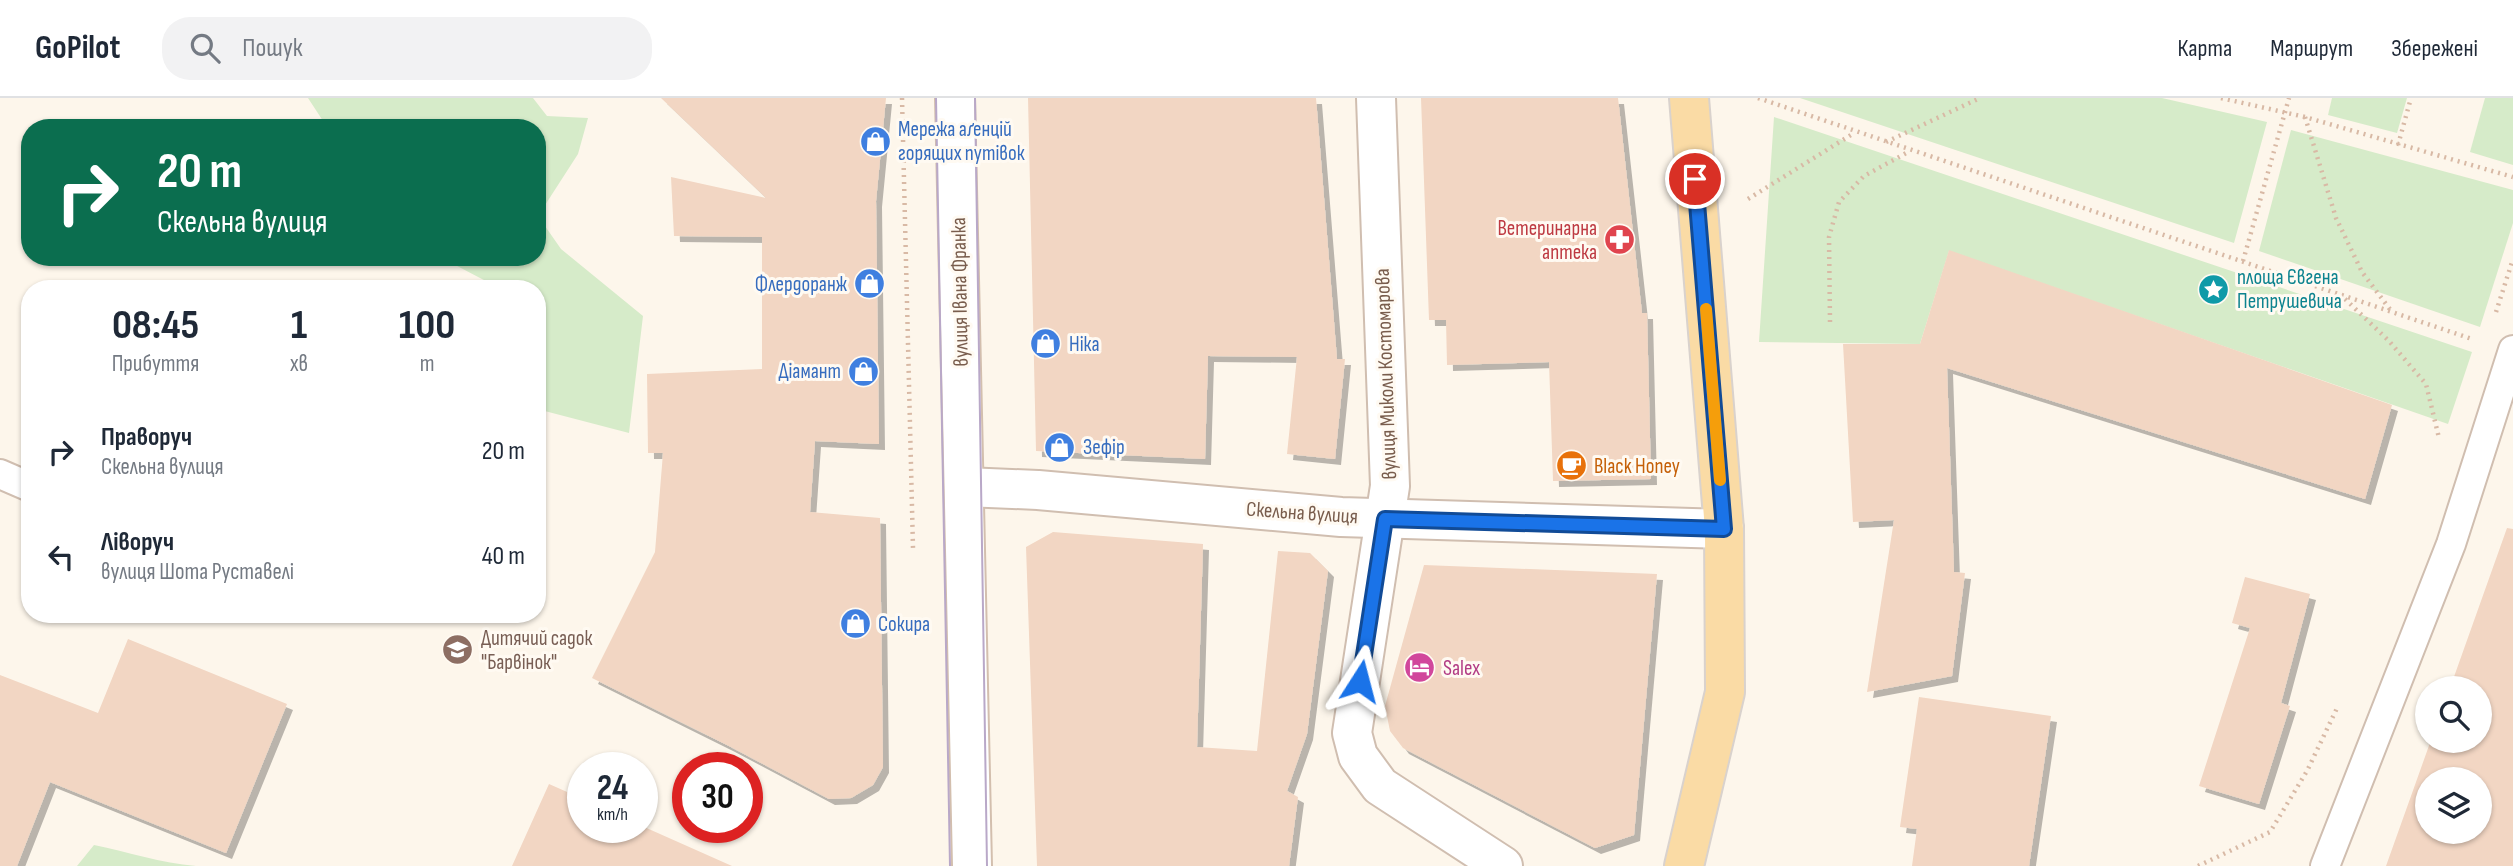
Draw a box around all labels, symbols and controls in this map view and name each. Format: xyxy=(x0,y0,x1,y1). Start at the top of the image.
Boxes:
search box xyxy=(162,17,652,80)
text: GoPilot xyxy=(35,28,120,68)
icon: search xyxy=(186,29,224,67)
text: Пошук xyxy=(242,33,303,64)
text: Карта xyxy=(2178,34,2232,63)
text: Маршрут xyxy=(2270,34,2353,63)
text: Збережені xyxy=(2391,34,2478,63)
place label: Мережа аґенцій горящих путівок xyxy=(898,117,1025,166)
shop icon: Мережа аґенцій горящих путівок xyxy=(858,124,892,158)
text: 20 m xyxy=(157,143,242,202)
icon: right xyxy=(42,147,133,238)
pin xyxy=(1665,149,1725,209)
icon: arrive xyxy=(1676,160,1714,198)
text: Скельна вулиця xyxy=(157,203,328,242)
place label: Ветеринарна аптека xyxy=(1497,216,1597,265)
street label: вулиця Івана Франка xyxy=(946,217,974,367)
pharmacy icon: Ветеринарна аптека xyxy=(1603,223,1637,257)
place label: площа Євгена Петрушевича xyxy=(2237,265,2342,314)
shop icon: Флердоранж xyxy=(853,267,887,301)
street label: вулиця Миколи Костомарова xyxy=(1370,268,1402,480)
place label: Флердоранж xyxy=(755,272,848,297)
place icon: площа Євгена Петрушевича xyxy=(2197,272,2231,306)
text: 08:45 xyxy=(112,300,199,351)
text: 1 xyxy=(291,300,307,351)
text: 100 xyxy=(399,300,455,351)
shop icon: Ніка xyxy=(1029,327,1063,361)
place label: Ніка xyxy=(1069,332,1100,357)
text: Прибуття xyxy=(112,350,199,378)
text: хв xyxy=(290,350,308,378)
text: m xyxy=(420,350,434,378)
shop icon: Діамант xyxy=(847,354,881,388)
place label: Діамант xyxy=(778,359,841,384)
text: Праворуч xyxy=(101,422,192,453)
shop icon: Зефір xyxy=(1043,430,1077,464)
icon: right xyxy=(42,433,80,471)
place label: Зефір xyxy=(1083,435,1125,460)
text: 20 m xyxy=(482,436,525,467)
cafe icon: Black Honey xyxy=(1554,449,1588,483)
text: Скельна вулиця xyxy=(101,453,224,481)
place label: Black Honey xyxy=(1594,454,1680,479)
street label: Скельна вулиця xyxy=(1245,497,1359,529)
text: Ліворуч xyxy=(101,527,174,558)
icon: left xyxy=(42,538,80,576)
text: 40 m xyxy=(482,541,525,572)
text: вулиця Шота Руставелі xyxy=(101,558,294,586)
shop icon: Сокира xyxy=(838,607,872,641)
place label: Сокира xyxy=(878,612,930,637)
place label: Дитячий садок "Барвінок" xyxy=(481,626,592,675)
school or university icon: Дитячий садок "Барвінок" xyxy=(441,633,475,667)
position arrow xyxy=(1323,644,1397,718)
hotel icon: Salex xyxy=(1403,651,1437,685)
place label: Salex xyxy=(1443,656,1480,681)
map controls xyxy=(2415,676,2492,844)
button: search xyxy=(2415,676,2492,753)
speed limit sign: 30 xyxy=(672,752,763,843)
text: 24 xyxy=(597,767,628,810)
button: layers xyxy=(2415,767,2492,844)
text: km/h xyxy=(597,804,628,825)

